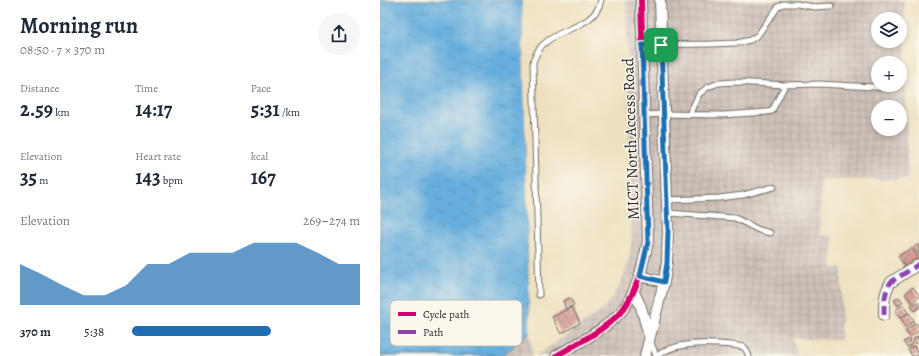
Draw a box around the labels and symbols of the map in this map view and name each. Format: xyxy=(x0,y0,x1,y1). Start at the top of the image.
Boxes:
pin xyxy=(644,28,678,62)
street label: MICT North Access Road xyxy=(617,57,645,220)
legend xyxy=(390,300,522,346)
text: Cycle path xyxy=(423,307,470,322)
text: Path xyxy=(423,325,444,340)

